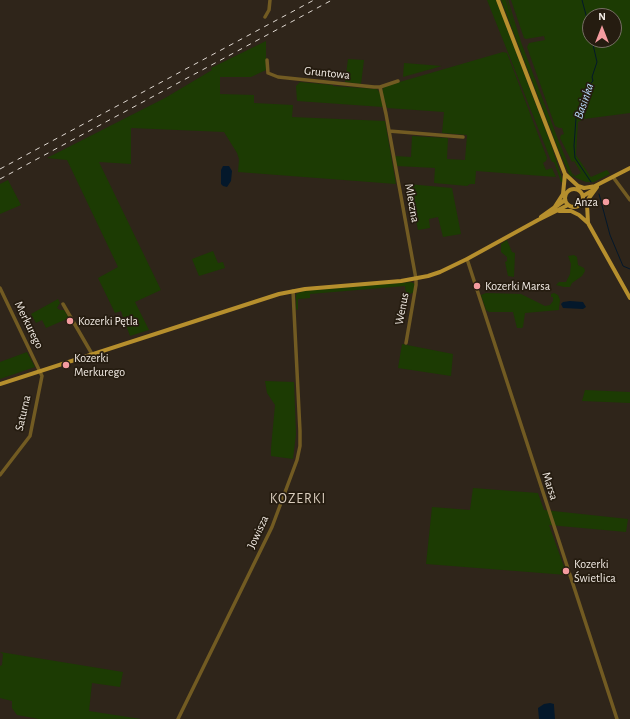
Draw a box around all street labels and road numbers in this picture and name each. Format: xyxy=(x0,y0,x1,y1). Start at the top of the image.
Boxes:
street label: Gruntowa xyxy=(303,63,351,83)
street label: Mleczna xyxy=(402,182,422,224)
street label: Wenus xyxy=(392,292,412,326)
street label: Merkurego xyxy=(11,299,47,351)
street label: Saturna xyxy=(12,394,34,432)
street label: Marsa xyxy=(539,470,561,502)
street label: Jowisza xyxy=(244,513,272,551)

